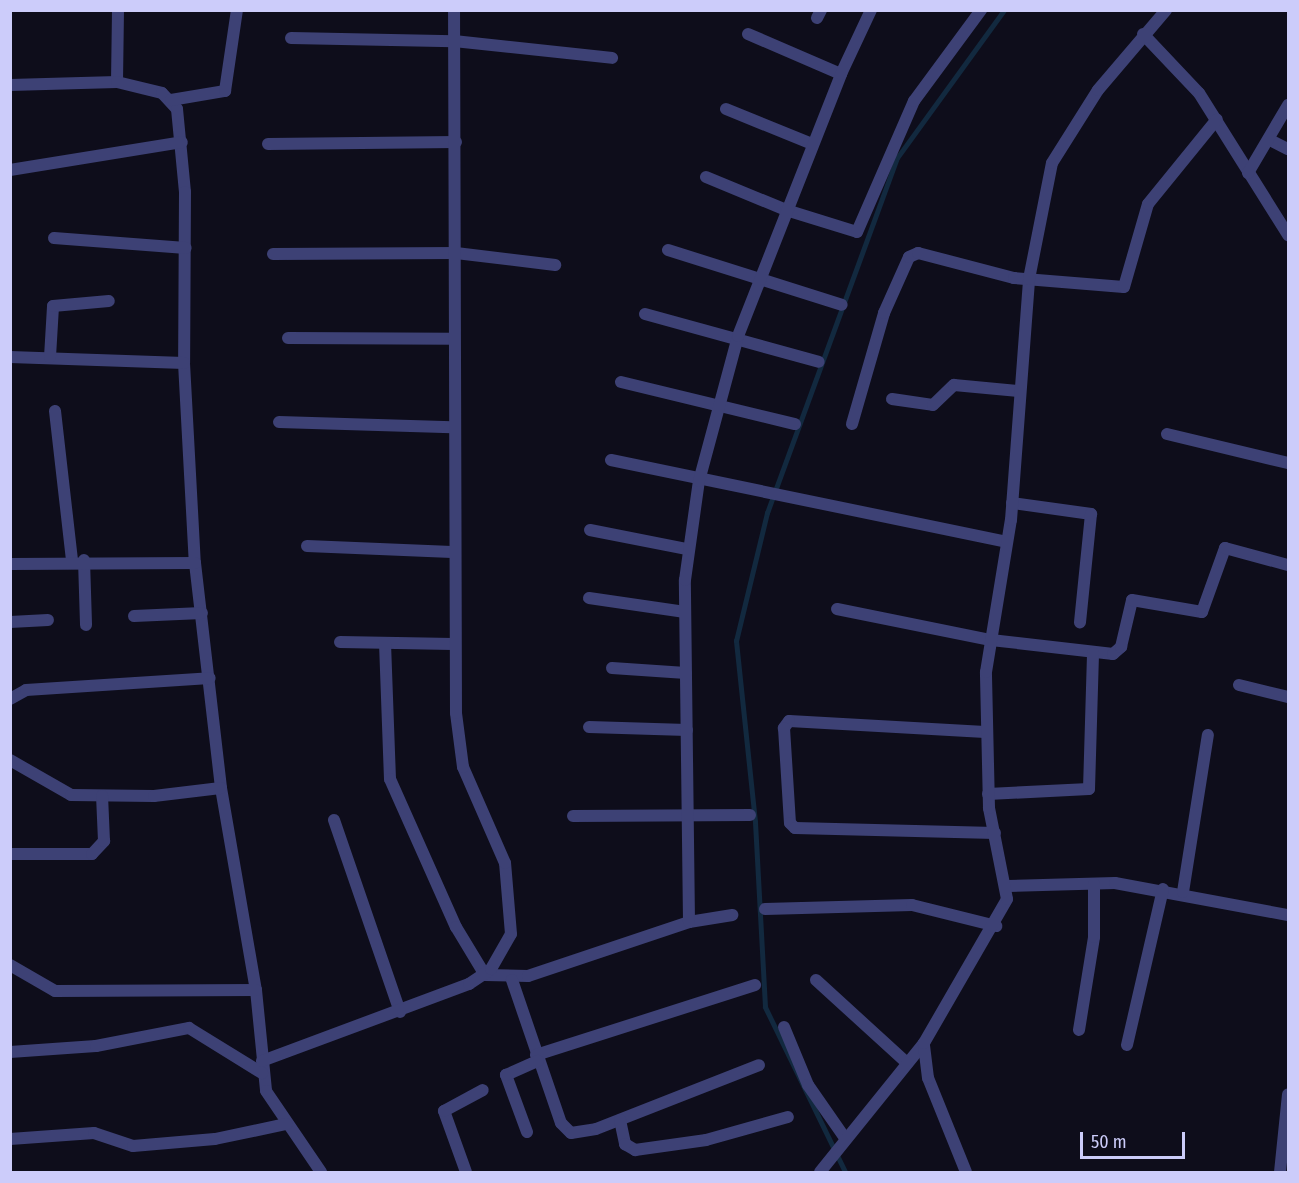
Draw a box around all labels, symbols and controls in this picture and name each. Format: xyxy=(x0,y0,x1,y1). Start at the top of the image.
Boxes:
scale bar xyxy=(1083,1120,1188,1158)
text: 50 m xyxy=(1091,1131,1127,1153)

